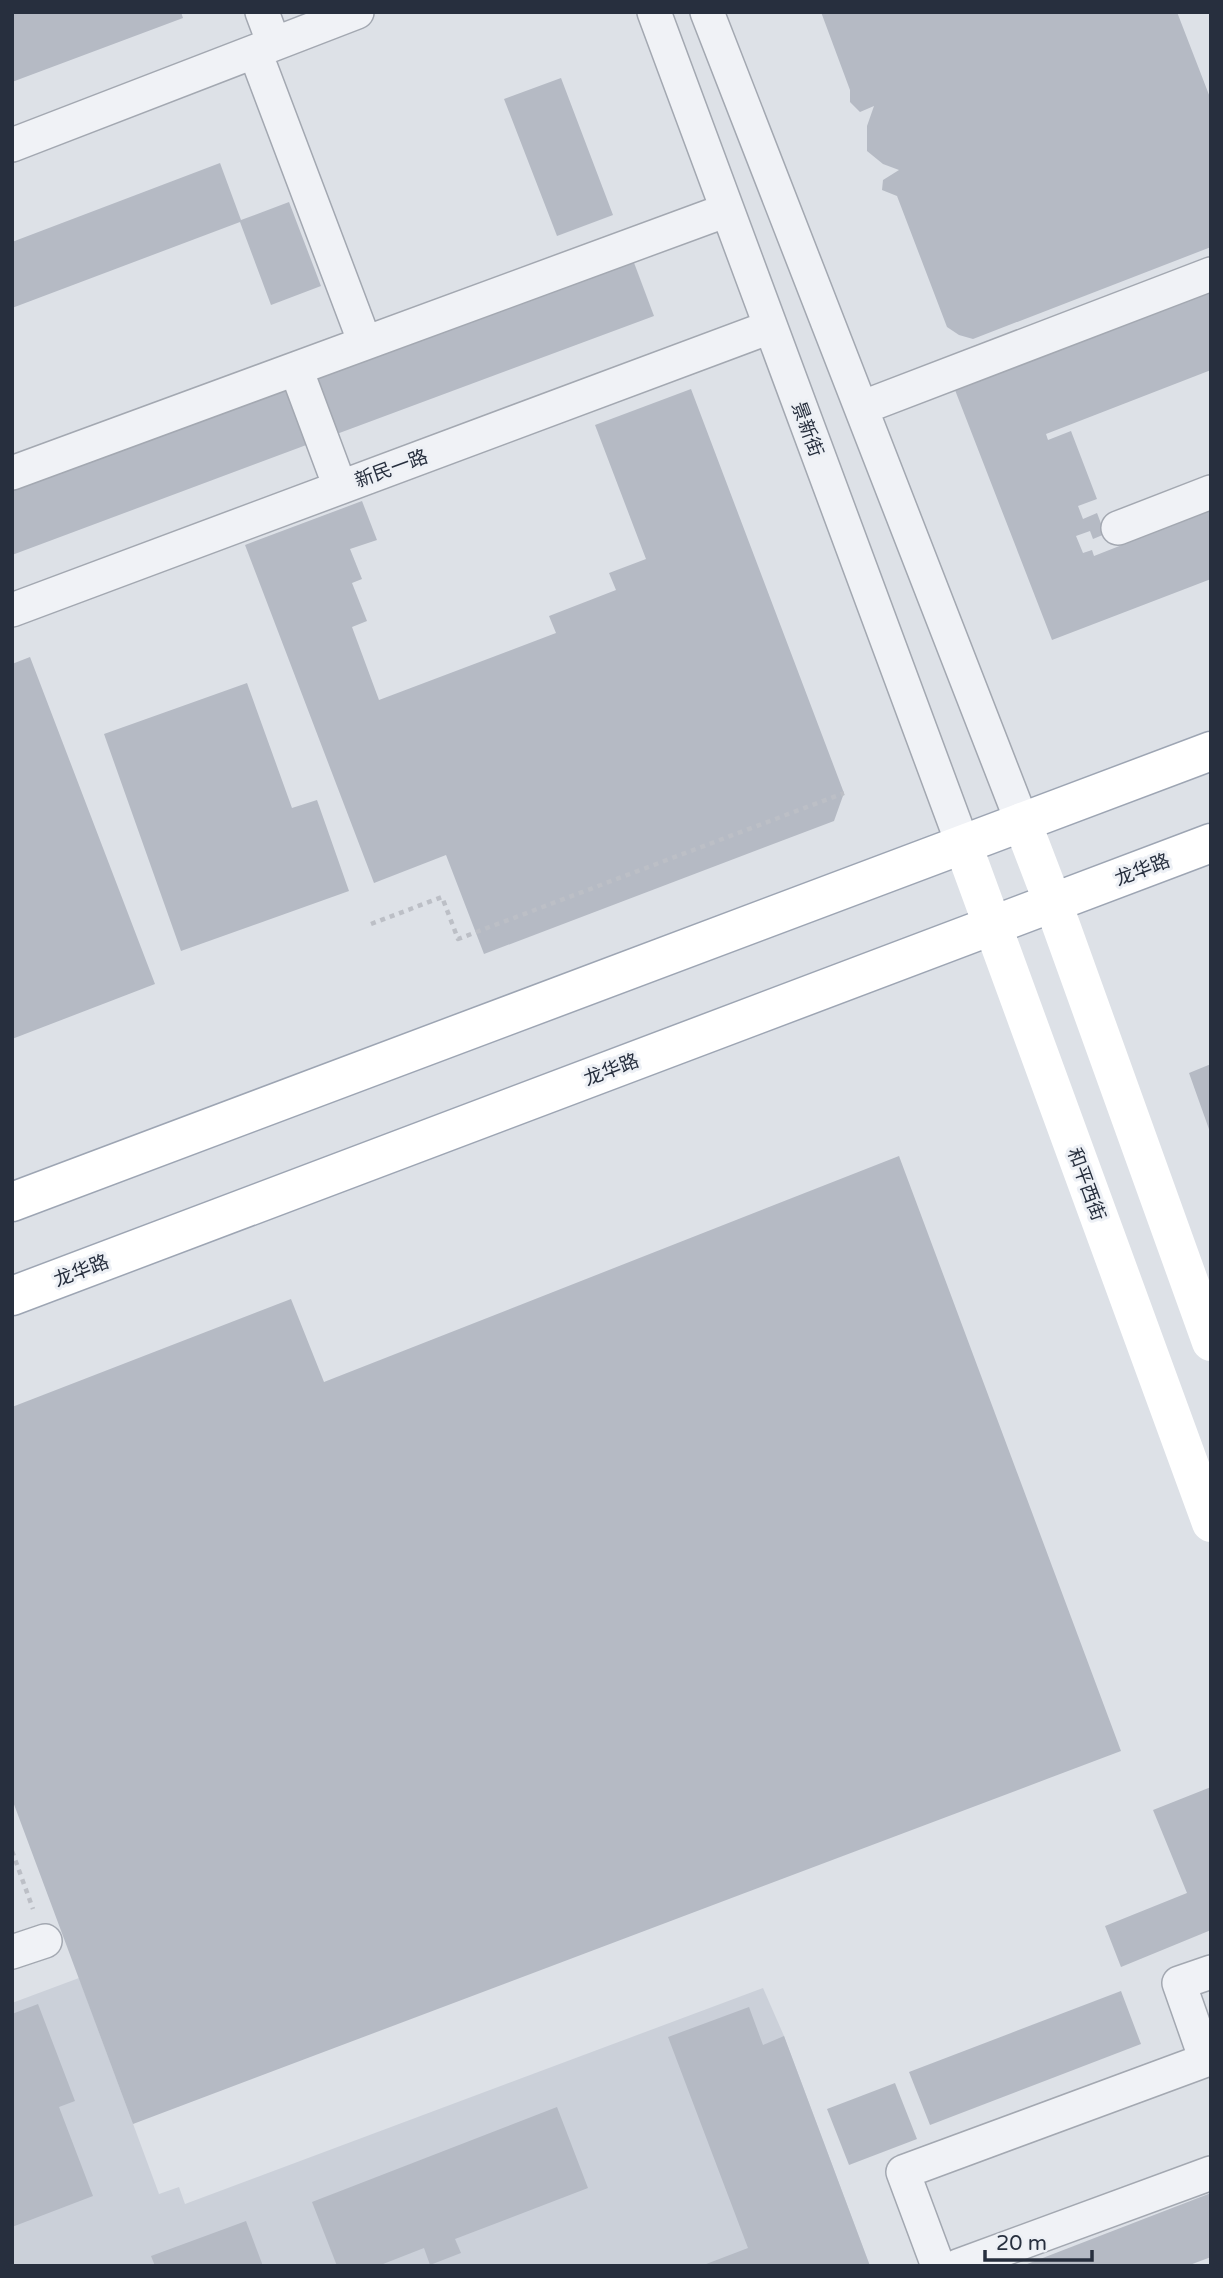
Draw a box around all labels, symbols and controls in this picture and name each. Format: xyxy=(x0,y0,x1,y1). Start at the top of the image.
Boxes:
street label: 景新街 xyxy=(787,399,827,460)
street label: 新民一路 xyxy=(352,446,431,492)
street label: 龙华路 xyxy=(1112,849,1173,890)
street label: 龙华路 xyxy=(581,1049,642,1090)
street label: 和平西街 xyxy=(1063,1145,1109,1224)
street label: 龙华路 xyxy=(51,1250,112,1291)
scale bar xyxy=(985,2218,1092,2262)
text: 20 m xyxy=(996,2231,1047,2256)

